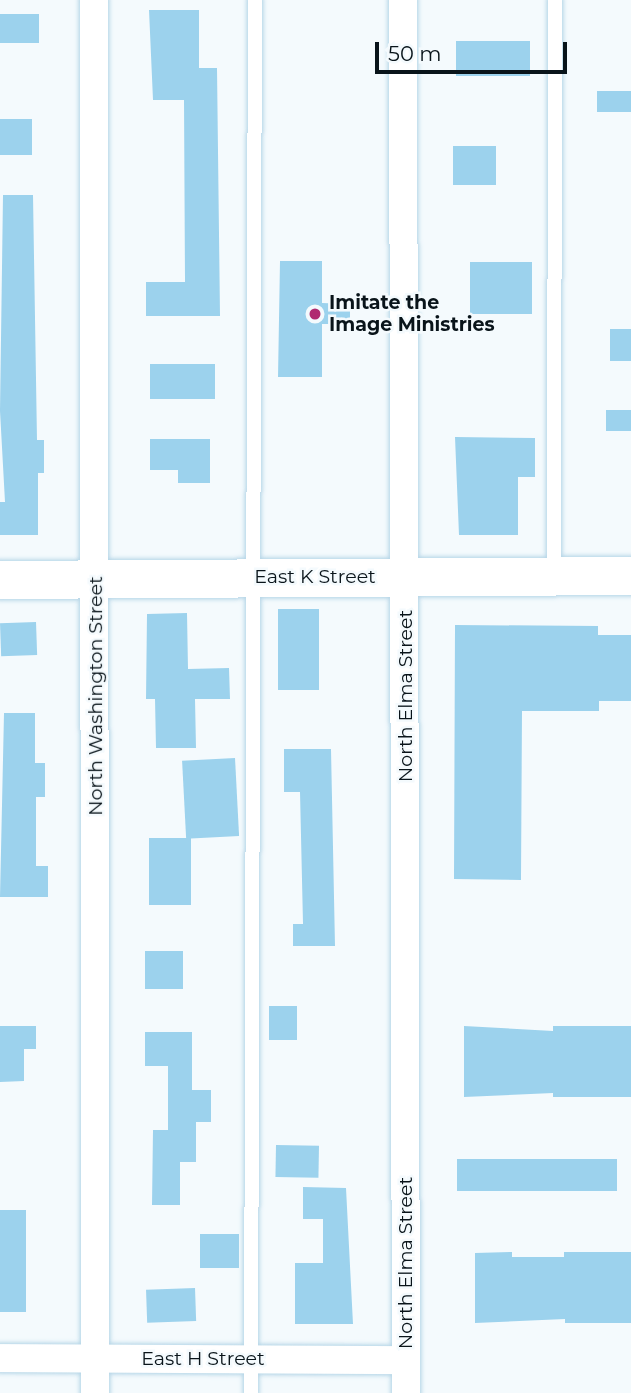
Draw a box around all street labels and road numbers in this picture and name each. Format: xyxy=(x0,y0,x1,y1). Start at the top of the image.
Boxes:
street label: East K Street xyxy=(254,566,376,588)
street label: North Washington Street xyxy=(85,576,107,816)
street label: North Elma Street xyxy=(395,610,417,782)
street label: North Elma Street xyxy=(395,1177,417,1349)
street label: East H Street xyxy=(141,1348,265,1370)

